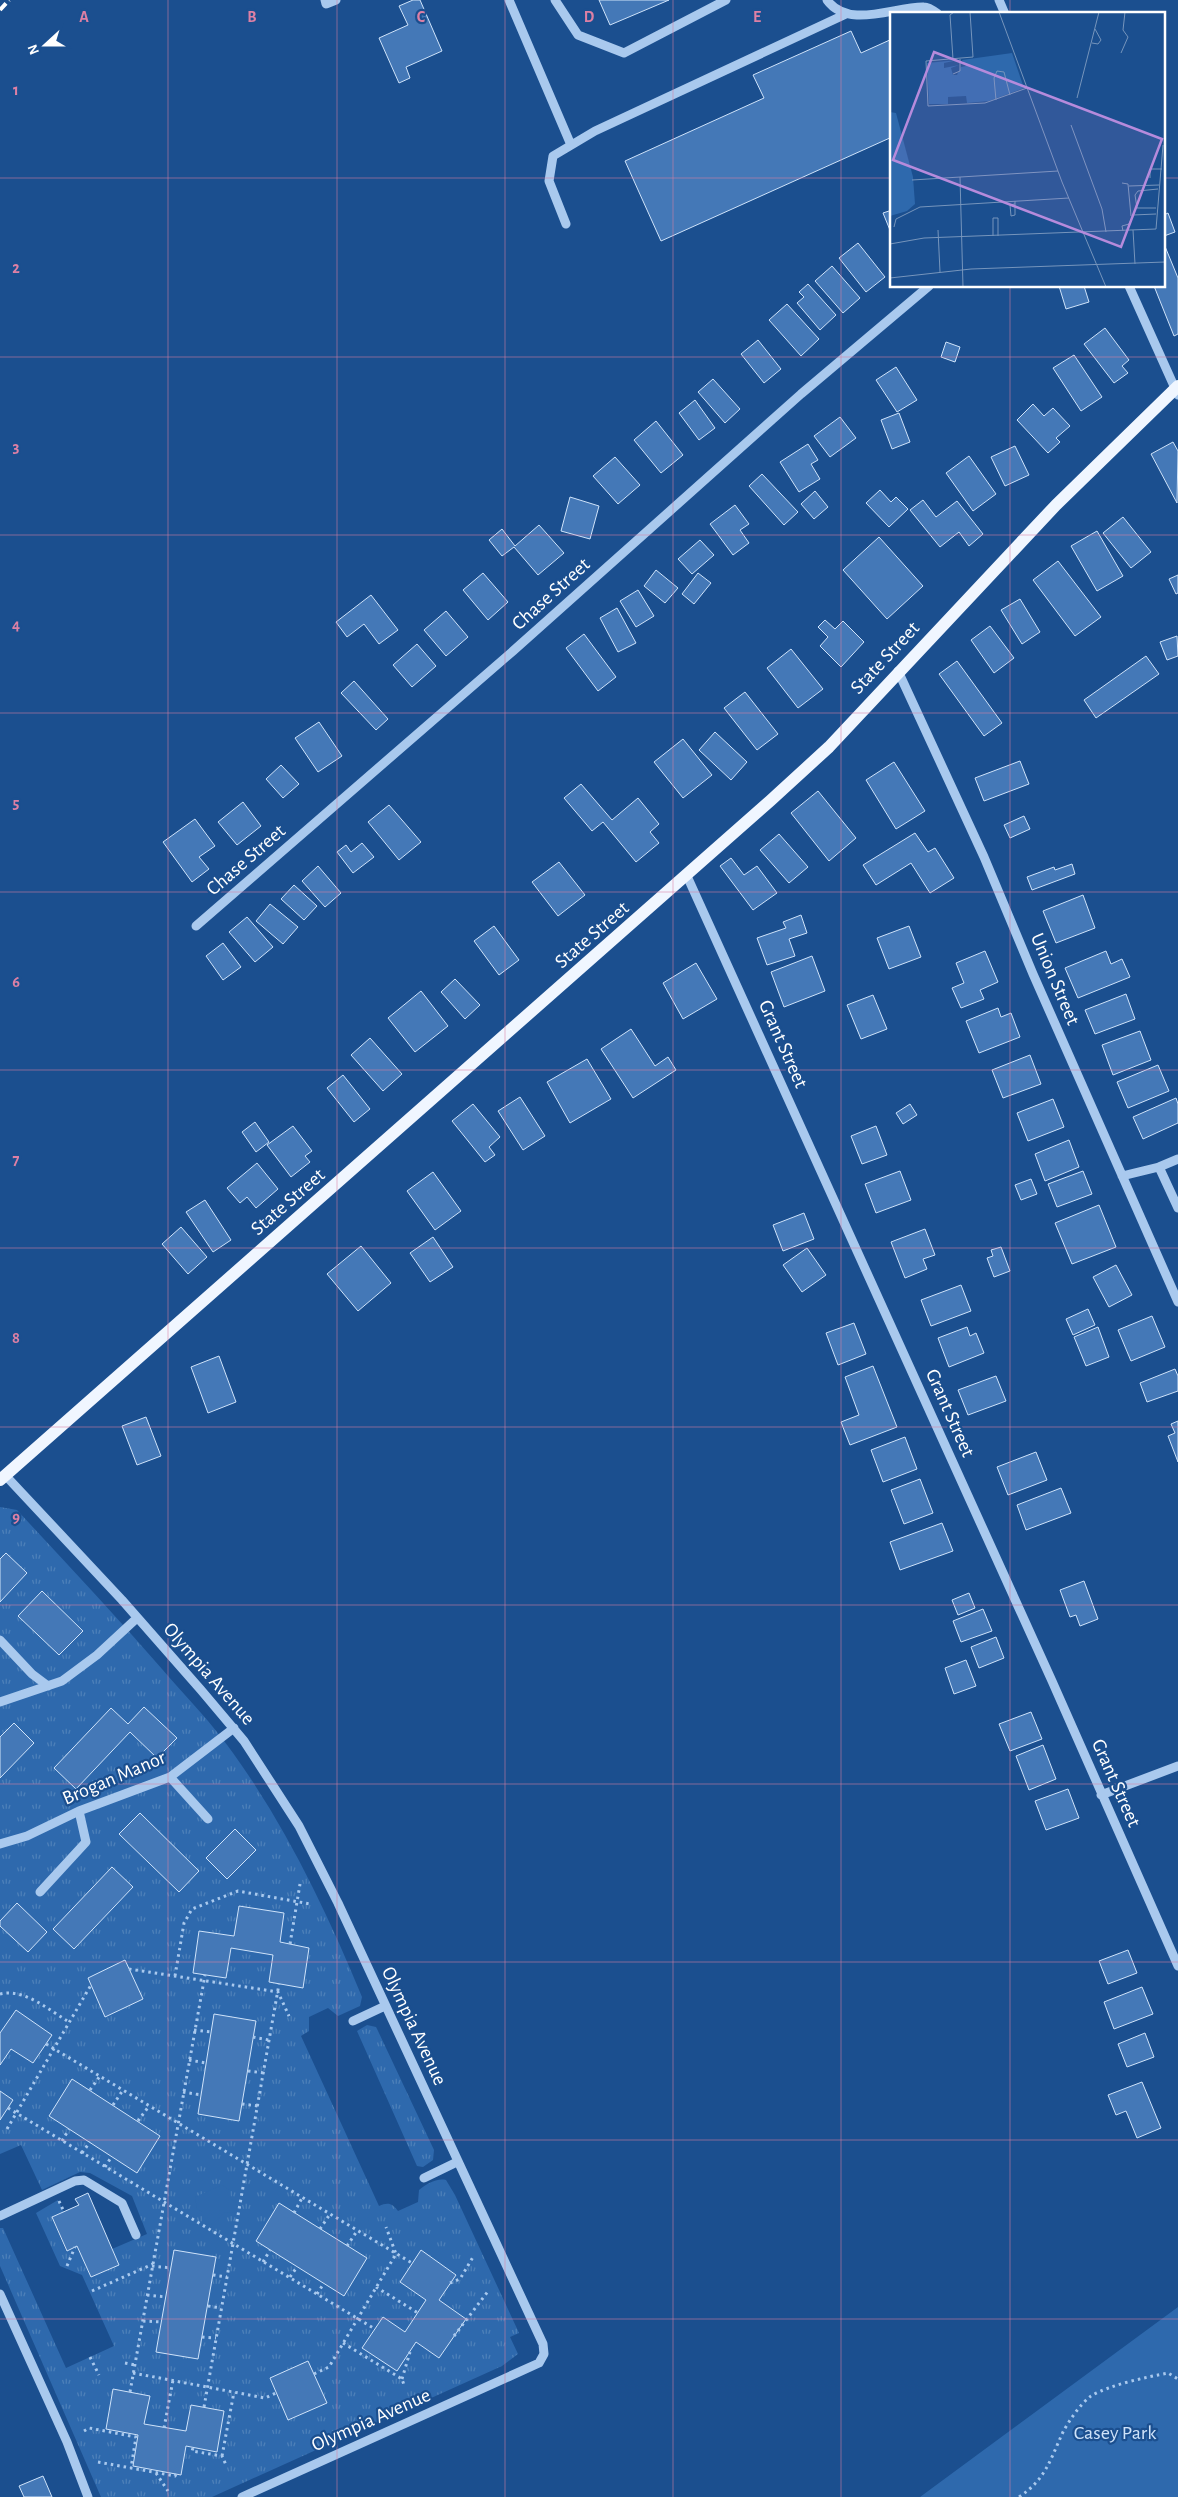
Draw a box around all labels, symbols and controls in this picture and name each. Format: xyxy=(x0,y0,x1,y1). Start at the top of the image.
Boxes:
text: A xyxy=(79,9,89,25)
text: B xyxy=(247,9,257,25)
text: C xyxy=(417,9,426,25)
text: D xyxy=(584,9,595,25)
text: E xyxy=(753,9,761,25)
inset map xyxy=(890,12,1166,288)
north arrow xyxy=(20,20,70,70)
text: N xyxy=(26,42,42,56)
text: 1 xyxy=(13,82,19,98)
text: 2 xyxy=(12,260,20,276)
text: 3 xyxy=(13,439,20,455)
street label: Chase Street xyxy=(508,554,594,634)
text: 4 xyxy=(12,617,20,633)
street label: State Street xyxy=(847,618,924,698)
text: 5 xyxy=(13,795,20,811)
street label: Chase Street xyxy=(203,820,290,899)
street label: State Street xyxy=(551,897,633,972)
street label: Union Street xyxy=(1027,930,1084,1028)
text: 6 xyxy=(12,974,20,990)
street label: Grant Street xyxy=(755,997,811,1092)
text: 7 xyxy=(13,1152,20,1168)
street label: State Street xyxy=(247,1164,329,1239)
text: 8 xyxy=(12,1330,20,1346)
street label: Grant Street xyxy=(922,1366,978,1461)
text: 9 xyxy=(12,1509,20,1525)
street label: Olympia Avenue xyxy=(159,1619,259,1729)
street label: Grant Street xyxy=(1088,1736,1144,1831)
street label: Brogan Manor xyxy=(59,1747,169,1809)
street label: Olympia Avenue xyxy=(378,1964,450,2088)
street label: Olympia Avenue xyxy=(308,2385,434,2455)
park label: Casey Park xyxy=(1074,2423,1156,2443)

